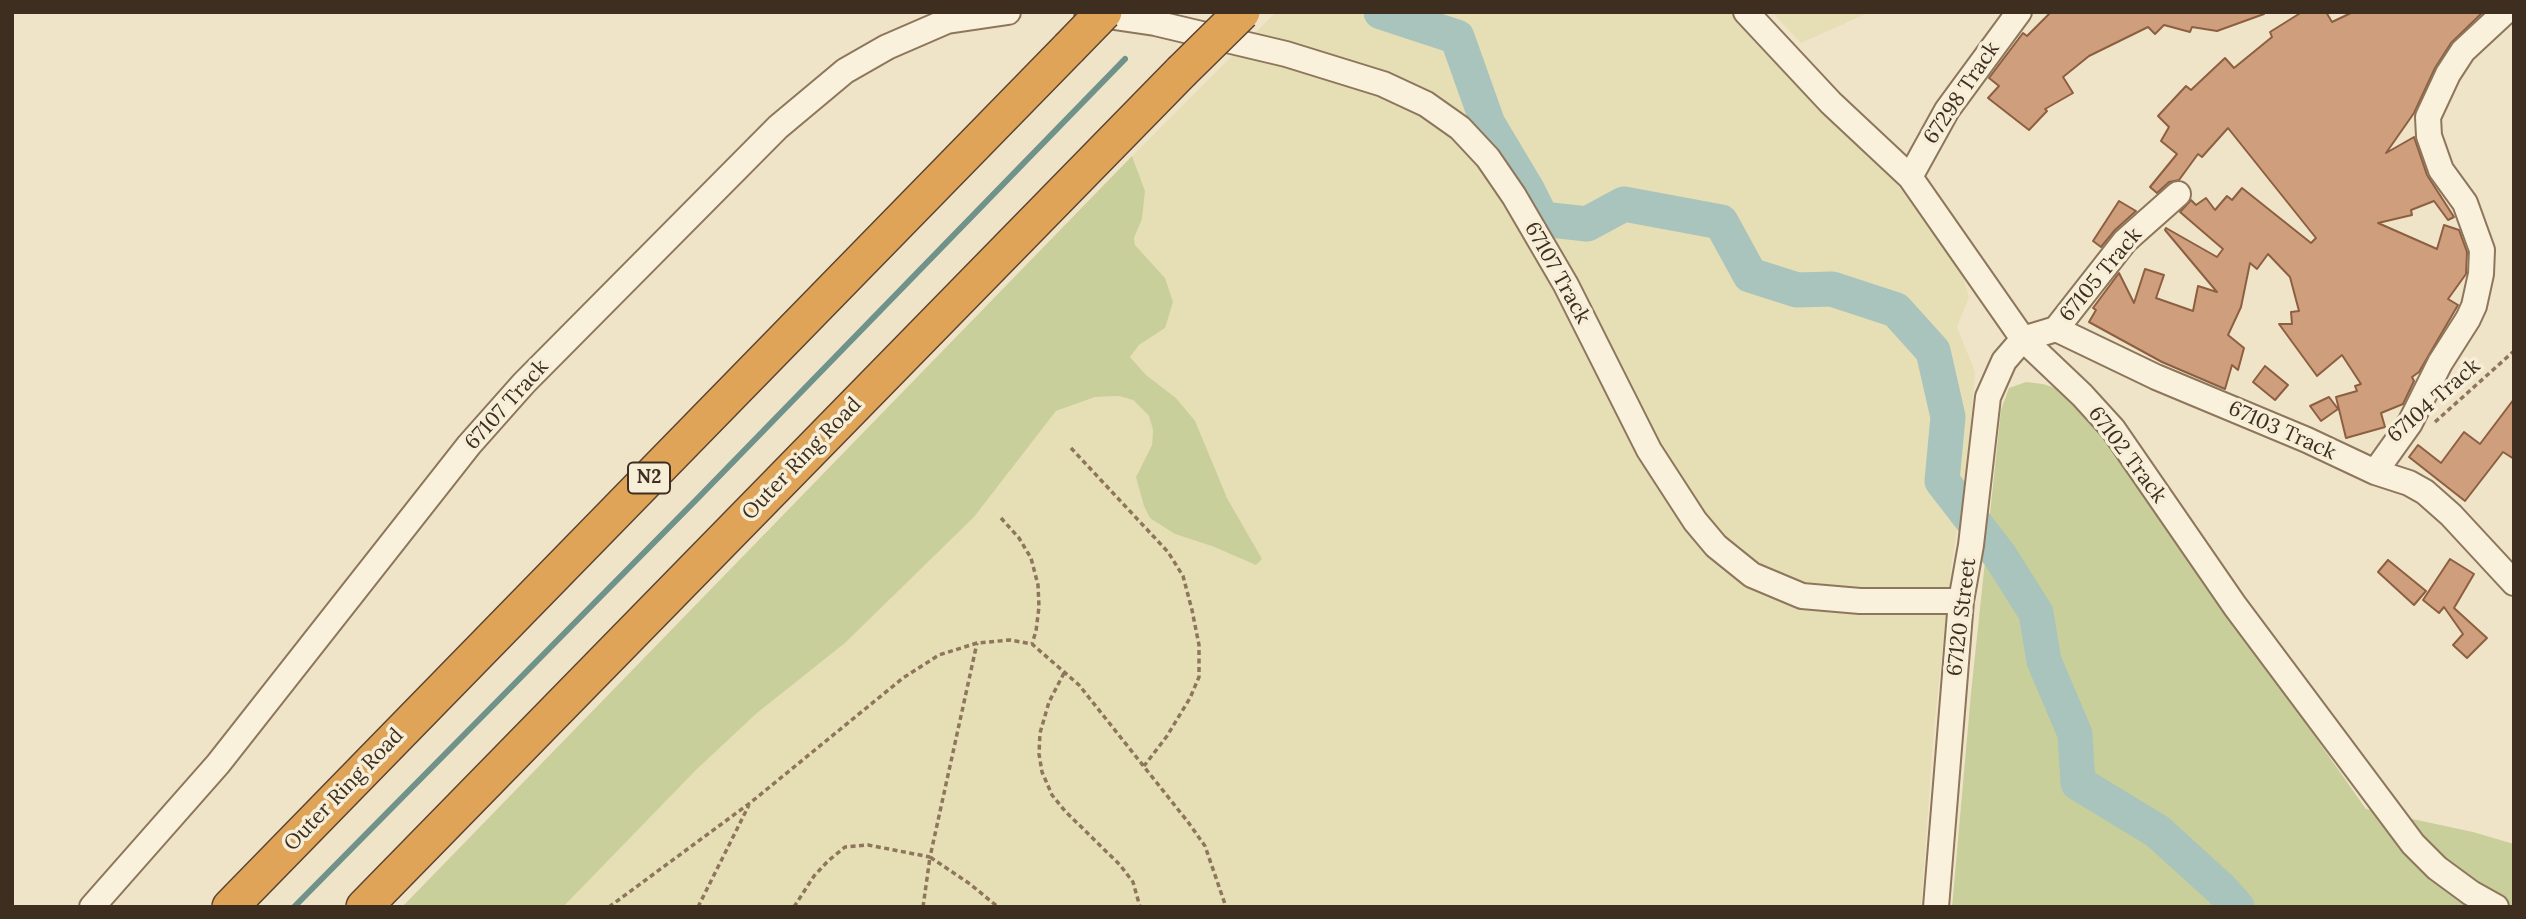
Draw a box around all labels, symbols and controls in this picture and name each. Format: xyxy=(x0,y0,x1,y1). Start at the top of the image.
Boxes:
street label: 67298 Track xyxy=(1919,37,2005,149)
street label: 67107 Track xyxy=(1519,218,1595,328)
street label: 67105 Track xyxy=(2054,223,2148,327)
street label: 67104 Track xyxy=(2382,354,2486,448)
street label: 67107 Track xyxy=(460,355,554,455)
street label: Outer Ring Road xyxy=(737,392,867,526)
street label: 67103 Track xyxy=(2224,396,2340,466)
street label: 67102 Track xyxy=(2083,402,2171,508)
road number: N2 xyxy=(628,463,670,494)
street label: 67120 Street xyxy=(1942,557,1982,677)
street label: Outer Ring Road xyxy=(279,723,409,857)

